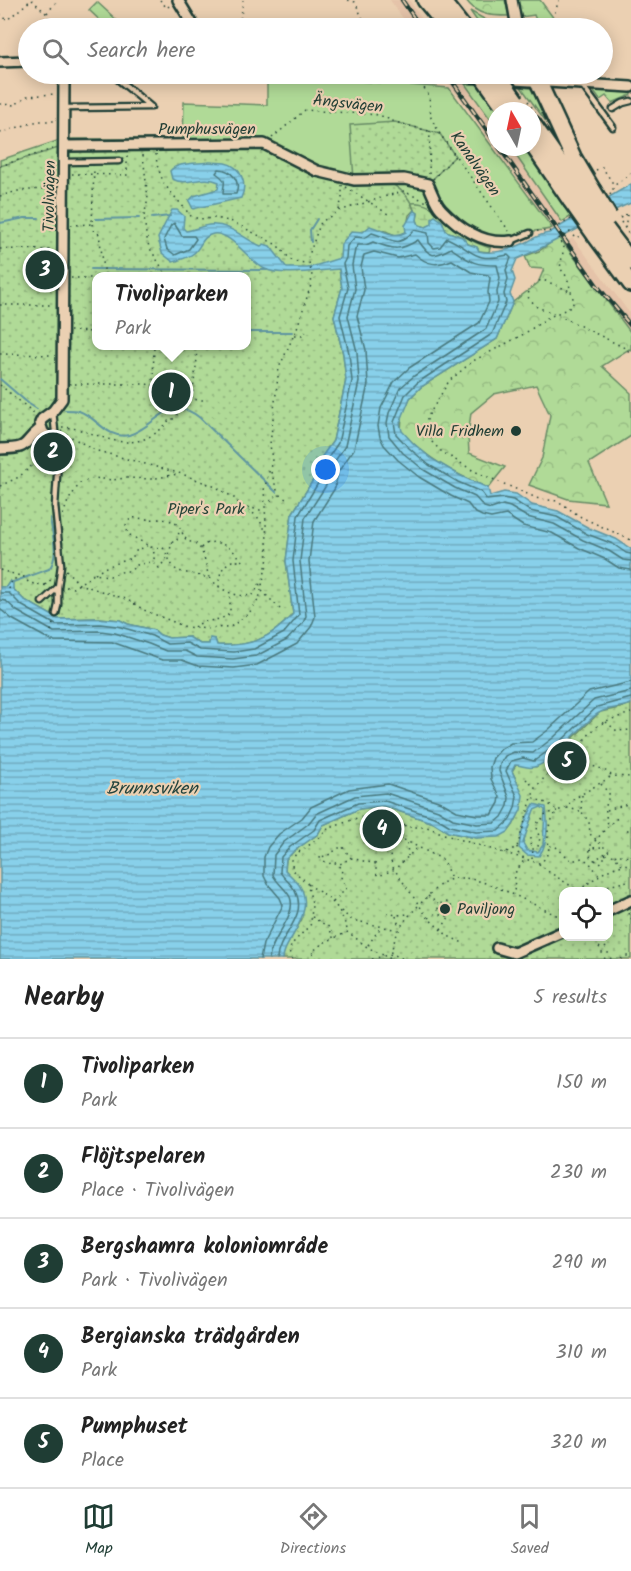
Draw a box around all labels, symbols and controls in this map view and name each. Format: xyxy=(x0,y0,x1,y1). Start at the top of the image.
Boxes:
search box xyxy=(18,18,613,84)
text: Search here xyxy=(87,34,195,69)
icon: search xyxy=(39,35,72,68)
street label: Ängsvägen xyxy=(312,88,384,120)
north arrow xyxy=(487,102,541,156)
street label: Pumphusvägen xyxy=(158,117,256,142)
street label: Kanalvägen xyxy=(443,126,507,202)
street label: Tivolivägen xyxy=(37,160,63,232)
pin: 3 xyxy=(26,248,64,292)
popup xyxy=(92,272,251,350)
text: Tivoliparken xyxy=(115,278,228,313)
text: Park xyxy=(115,313,151,345)
pin: 1 xyxy=(152,370,190,414)
place label: Villa Fridhem xyxy=(416,419,504,444)
marker: Villa Fridhem xyxy=(509,424,523,438)
pin: 2 xyxy=(34,430,72,474)
your location xyxy=(311,455,340,484)
park label: Piper's Park xyxy=(167,497,245,522)
pin: 5 xyxy=(548,738,586,783)
water label: Brunnsviken xyxy=(107,775,199,804)
pin: 4 xyxy=(362,806,401,852)
map controls xyxy=(559,887,613,941)
button: locate xyxy=(559,887,613,941)
place label: Paviljong xyxy=(457,897,515,922)
marker: Paviljong xyxy=(438,902,452,916)
text: Nearby xyxy=(24,977,104,1019)
text: 5 results xyxy=(533,982,607,1014)
text: Tivoliparken xyxy=(81,1050,194,1085)
text: 1 xyxy=(40,1067,47,1099)
text: 150 m xyxy=(556,1067,607,1099)
text: Park xyxy=(81,1085,117,1117)
text: Flöjtspelaren xyxy=(81,1140,205,1175)
text: 2 xyxy=(38,1157,49,1189)
text: 230 m xyxy=(550,1157,607,1189)
text: Place · Tivolivägen xyxy=(81,1175,234,1207)
text: Bergshamra koloniområde xyxy=(81,1230,328,1265)
text: 3 xyxy=(38,1247,49,1279)
text: 290 m xyxy=(552,1247,607,1279)
text: Park · Tivolivägen xyxy=(81,1265,228,1297)
text: Bergianska trädgården xyxy=(81,1320,300,1355)
text: 4 xyxy=(38,1337,49,1369)
text: 310 m xyxy=(555,1337,607,1369)
text: Park xyxy=(81,1355,117,1387)
text: Pumphuset xyxy=(81,1410,188,1445)
text: 5 xyxy=(38,1427,49,1459)
text: 320 m xyxy=(550,1427,607,1459)
text: Place xyxy=(81,1445,124,1477)
tab: Map xyxy=(82,1500,115,1561)
tab: Directions xyxy=(280,1500,346,1561)
tab: Saved xyxy=(511,1500,549,1561)

